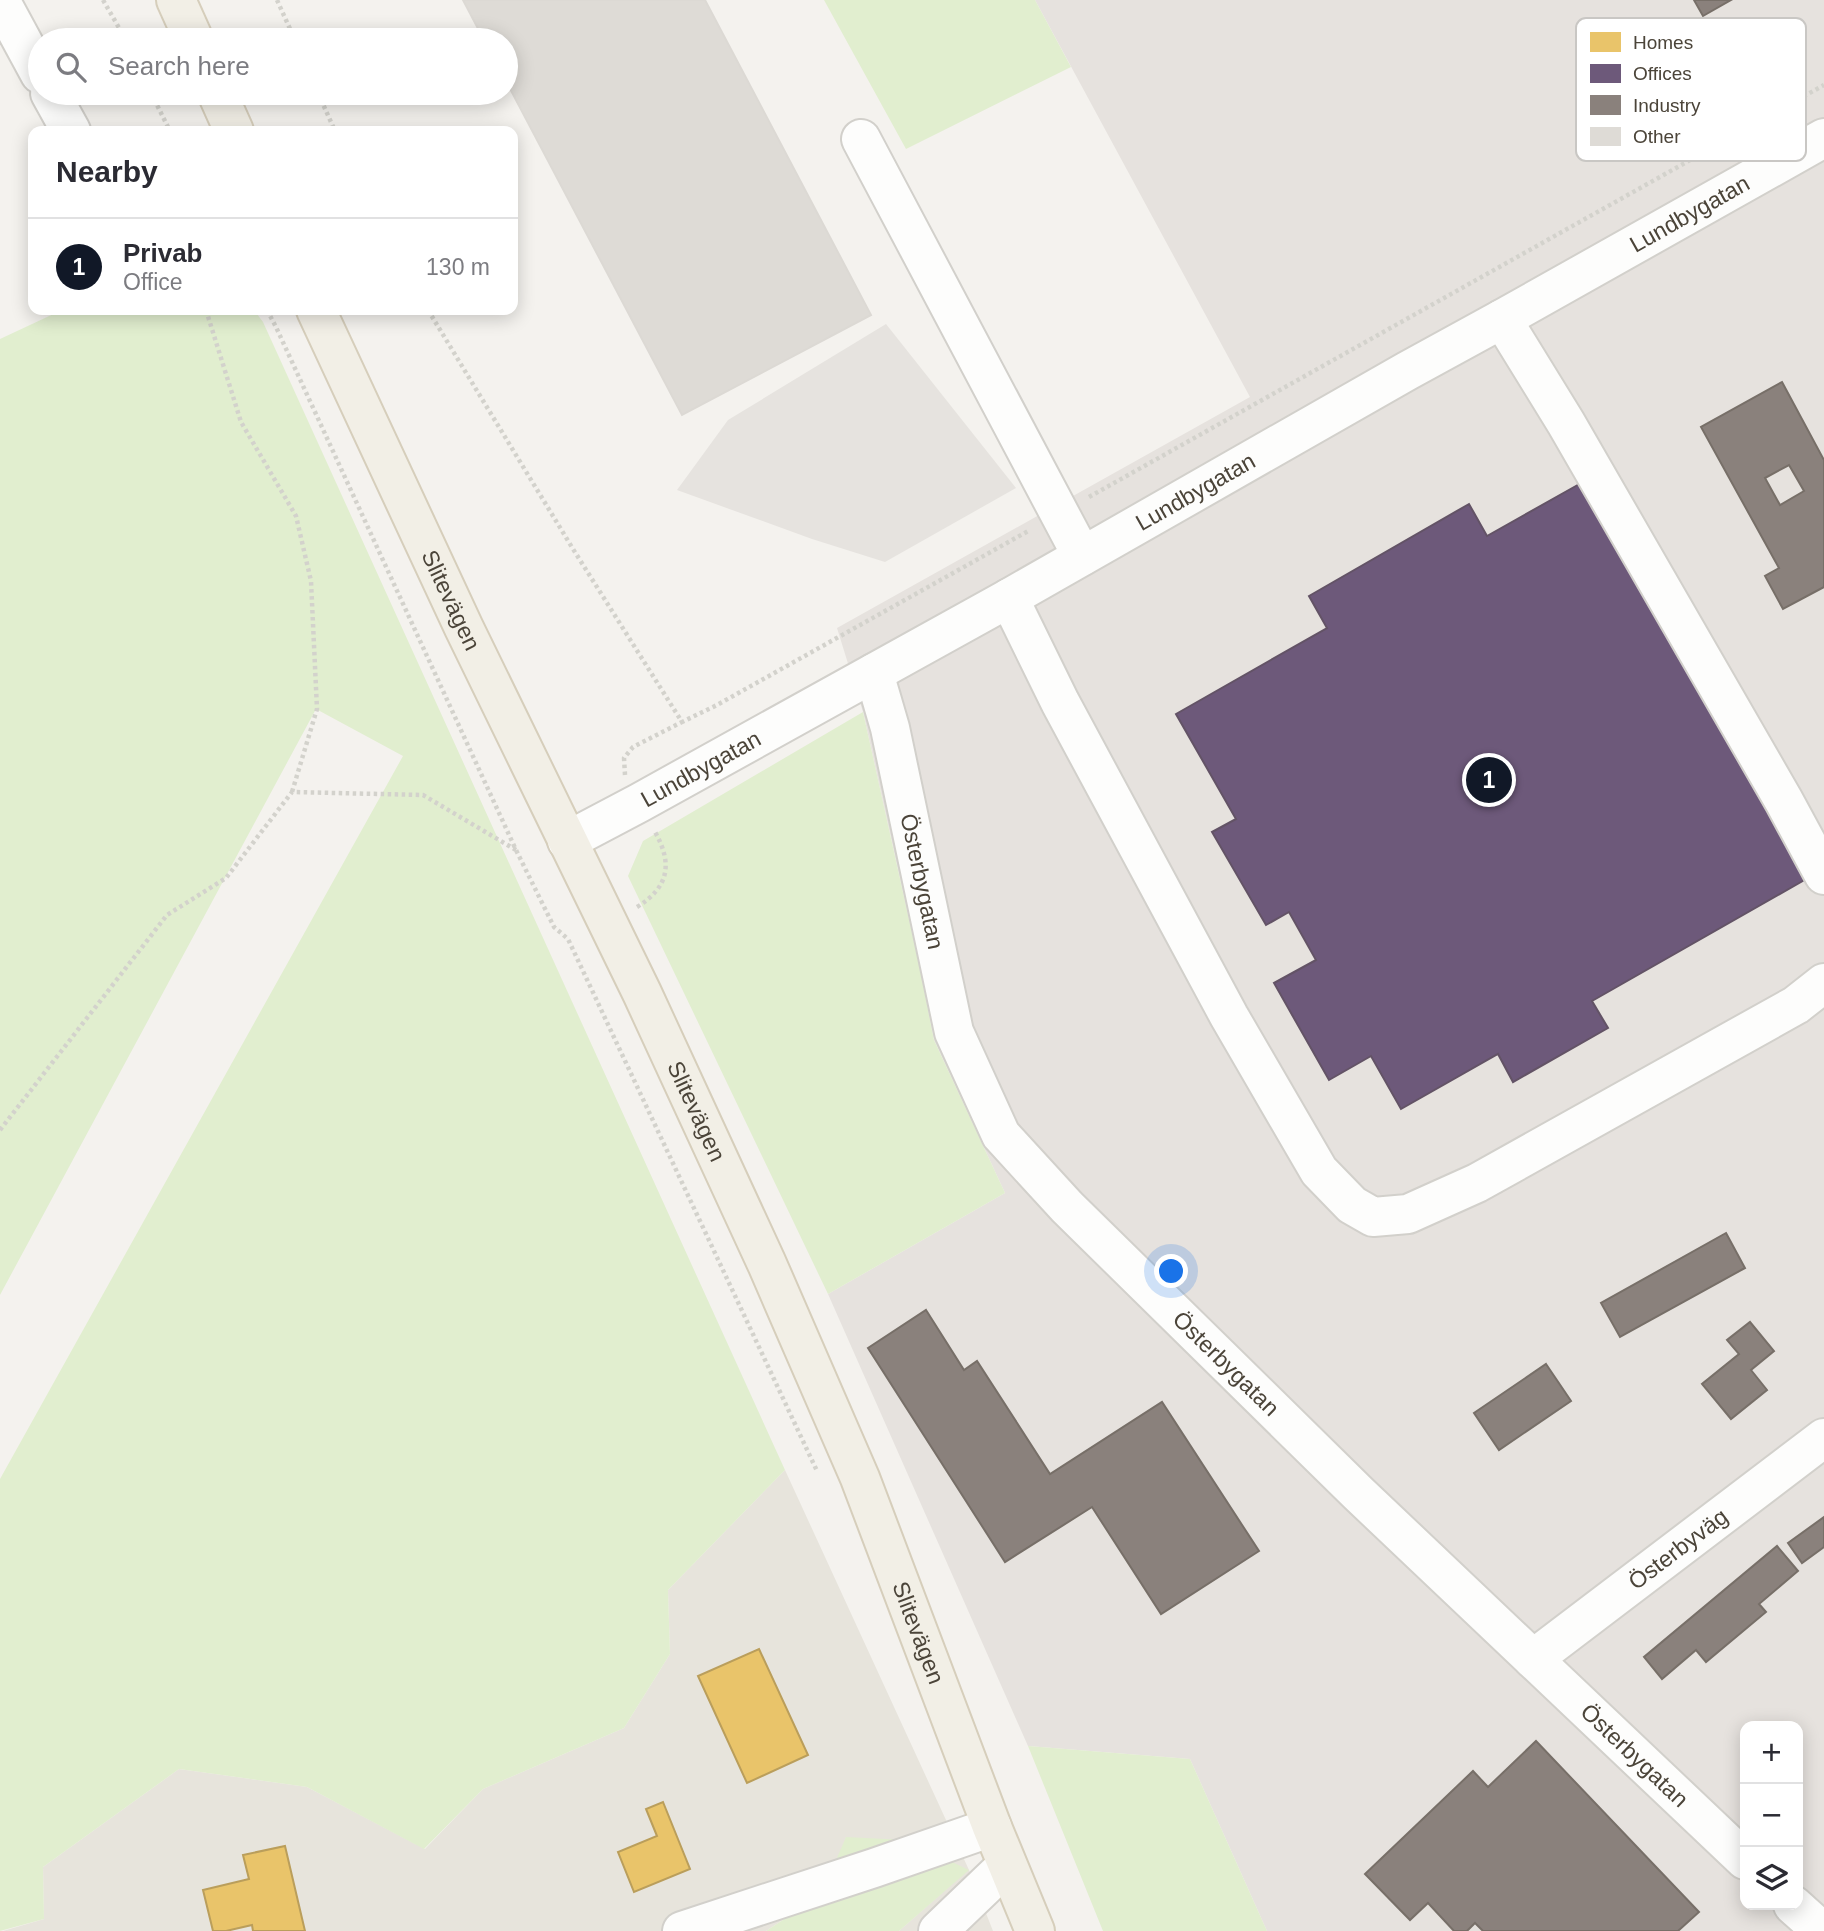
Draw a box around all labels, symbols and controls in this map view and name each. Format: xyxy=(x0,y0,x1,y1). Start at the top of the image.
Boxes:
legend xyxy=(1576,18,1806,161)
search box xyxy=(28,28,518,105)
text: Homes xyxy=(1633,32,1693,53)
icon: search xyxy=(52,48,90,86)
text: Search here xyxy=(108,51,250,81)
text: Offices xyxy=(1633,63,1692,84)
text: Industry xyxy=(1633,95,1701,116)
text: Other xyxy=(1633,126,1681,147)
text: Nearby xyxy=(56,155,158,188)
street label: Lundbygatan xyxy=(1625,170,1754,258)
text: Privab xyxy=(123,238,203,268)
text: 1 xyxy=(73,254,85,280)
text: 130 m xyxy=(426,254,490,280)
text: Office xyxy=(123,269,183,295)
street label: Lundbygatan xyxy=(1131,447,1260,536)
street label: Slitevägen xyxy=(417,546,486,654)
street label: Lundbygatan xyxy=(636,725,765,812)
pin: 1 xyxy=(1466,754,1512,806)
street label: Österbygatan xyxy=(895,811,949,952)
street label: Slitevägen xyxy=(662,1057,731,1165)
your location xyxy=(1154,1254,1188,1288)
street label: Österbygatan xyxy=(1168,1306,1285,1421)
street label: Österbyväg xyxy=(1623,1503,1733,1595)
street label: Slitevägen xyxy=(887,1578,950,1688)
street label: Österbygatan xyxy=(1576,1698,1694,1812)
map controls xyxy=(1740,1721,1803,1910)
button: + xyxy=(1740,1721,1803,1784)
button: − xyxy=(1740,1784,1803,1847)
button: layers xyxy=(1740,1847,1803,1910)

